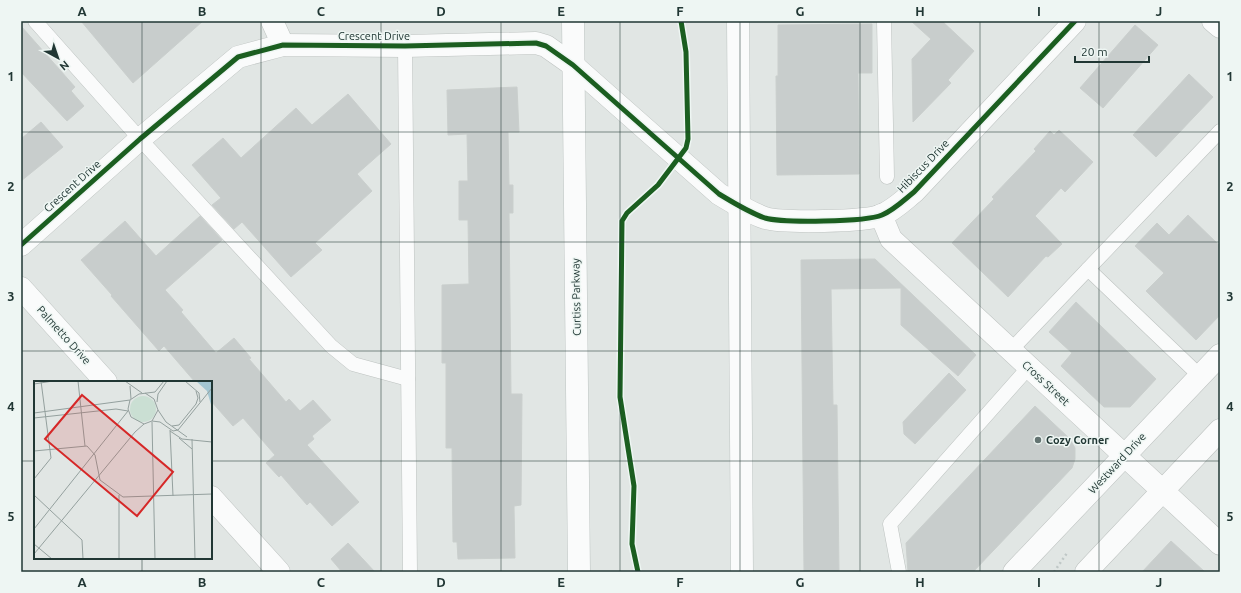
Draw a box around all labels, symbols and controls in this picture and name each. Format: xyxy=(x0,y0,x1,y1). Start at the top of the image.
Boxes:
text: A xyxy=(77,4,87,18)
text: B xyxy=(198,4,207,18)
text: C xyxy=(317,4,326,18)
text: D xyxy=(436,4,446,18)
text: E xyxy=(557,4,565,18)
text: F xyxy=(676,4,684,18)
text: G xyxy=(796,4,805,18)
text: H xyxy=(915,4,925,18)
text: I xyxy=(1037,4,1041,18)
text: J xyxy=(1156,4,1162,18)
street label: Crescent Drive xyxy=(338,30,410,42)
north arrow xyxy=(38,38,78,78)
scale bar xyxy=(1075,38,1149,64)
text: 20 m xyxy=(1081,45,1108,58)
text: N xyxy=(57,58,71,73)
text: 1 xyxy=(7,69,15,83)
text: 1 xyxy=(1226,69,1234,83)
street label: Hibiscus Drive xyxy=(895,137,951,195)
street label: Crescent Drive xyxy=(41,157,103,215)
text: 2 xyxy=(7,179,15,193)
text: 2 xyxy=(1226,179,1234,193)
street label: Curtiss Parkway xyxy=(569,257,583,336)
text: 3 xyxy=(7,289,15,303)
text: 3 xyxy=(1226,289,1234,303)
street label: Palmetto Drive xyxy=(35,303,93,367)
street label: Cross Street xyxy=(1020,358,1073,408)
inset map xyxy=(34,381,212,559)
text: 4 xyxy=(7,399,15,413)
text: 4 xyxy=(1226,399,1234,413)
street label: Westward Drive xyxy=(1086,430,1148,496)
place label: Cozy Corner xyxy=(1046,434,1109,446)
marker: Cozy Corner xyxy=(1033,435,1043,445)
text: 5 xyxy=(7,509,15,523)
text: 5 xyxy=(1226,509,1234,523)
text: A xyxy=(77,575,87,589)
text: B xyxy=(198,575,207,589)
text: C xyxy=(317,575,326,589)
text: D xyxy=(436,575,446,589)
text: E xyxy=(557,575,565,589)
text: F xyxy=(676,575,684,589)
text: G xyxy=(796,575,805,589)
text: H xyxy=(915,575,925,589)
text: I xyxy=(1037,575,1041,589)
text: J xyxy=(1156,575,1162,589)

